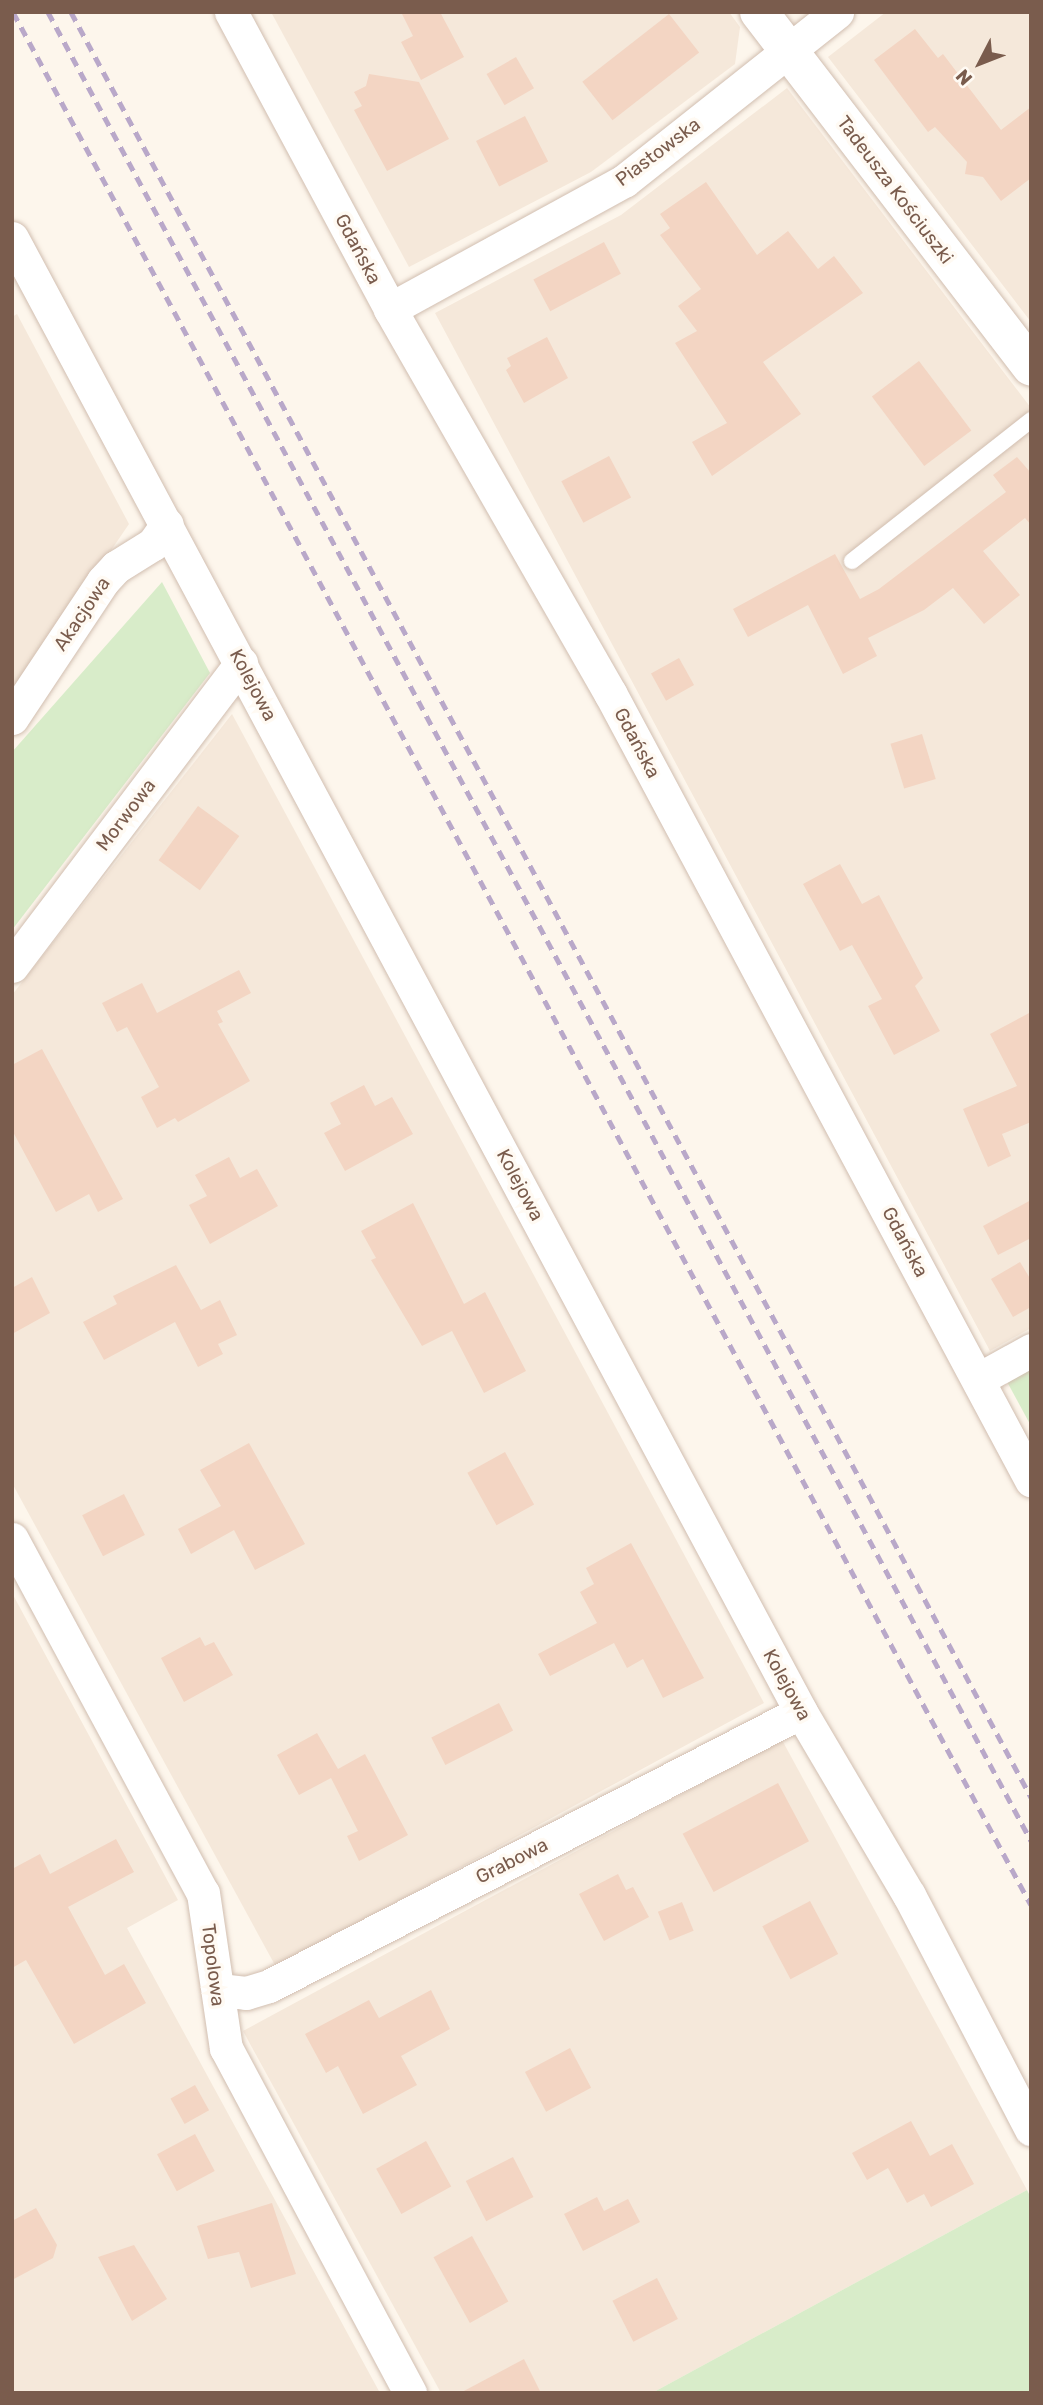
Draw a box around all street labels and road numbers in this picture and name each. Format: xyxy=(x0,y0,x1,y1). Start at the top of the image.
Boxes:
street label: Tadeusza Kościuszki xyxy=(832,112,958,268)
street label: Piastowska xyxy=(611,113,705,191)
street label: Gdańska xyxy=(330,210,386,288)
street label: Akacjowa xyxy=(49,573,115,655)
street label: Kolejowa xyxy=(225,645,281,725)
street label: Gdańska xyxy=(609,704,665,782)
street label: Morwowa xyxy=(92,774,160,856)
street label: Kolejowa xyxy=(492,1145,548,1225)
street label: Gdańska xyxy=(877,1203,933,1281)
street label: Kolejowa xyxy=(758,1645,816,1725)
street label: Grabowa xyxy=(472,1833,552,1889)
street label: Topolowa xyxy=(197,1922,229,2008)

